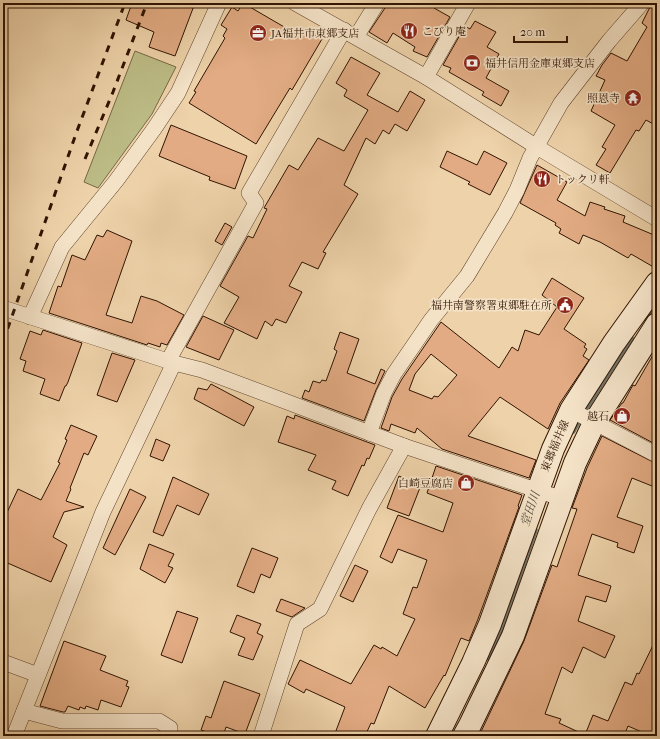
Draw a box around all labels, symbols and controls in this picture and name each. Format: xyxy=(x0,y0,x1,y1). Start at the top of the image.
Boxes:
scale bar xyxy=(514,18,567,44)
restaurant icon: こびり庵 xyxy=(399,21,419,41)
office icon: JA福井市東郷支店 xyxy=(248,23,268,43)
place label: こびり庵 xyxy=(422,25,466,38)
text: 20 m xyxy=(520,25,545,39)
place label: JA福井市東郷支店 xyxy=(270,27,359,40)
bank icon: 福井信用金庫東郷支店 xyxy=(462,53,482,73)
place label: 福井信用金庫東郷支店 xyxy=(485,57,595,70)
temple icon: 照恩寺 xyxy=(623,88,643,108)
place label: 照恩寺 xyxy=(587,92,620,105)
restaurant icon: トックリ軒 xyxy=(532,169,552,189)
place label: トックリ軒 xyxy=(555,173,610,186)
public building icon: 福井南警察署東郷駐在所 xyxy=(555,295,575,315)
place label: 福井南警察署東郷駐在所 xyxy=(431,299,552,312)
shop icon: 越石 xyxy=(612,406,632,426)
place label: 越石 xyxy=(587,410,609,423)
street label: 東郷福井線 xyxy=(538,418,572,474)
shop icon: 白崎豆腐店 xyxy=(456,473,476,493)
place label: 白崎豆腐店 xyxy=(398,477,453,490)
water label: 堂田川 xyxy=(518,488,543,528)

